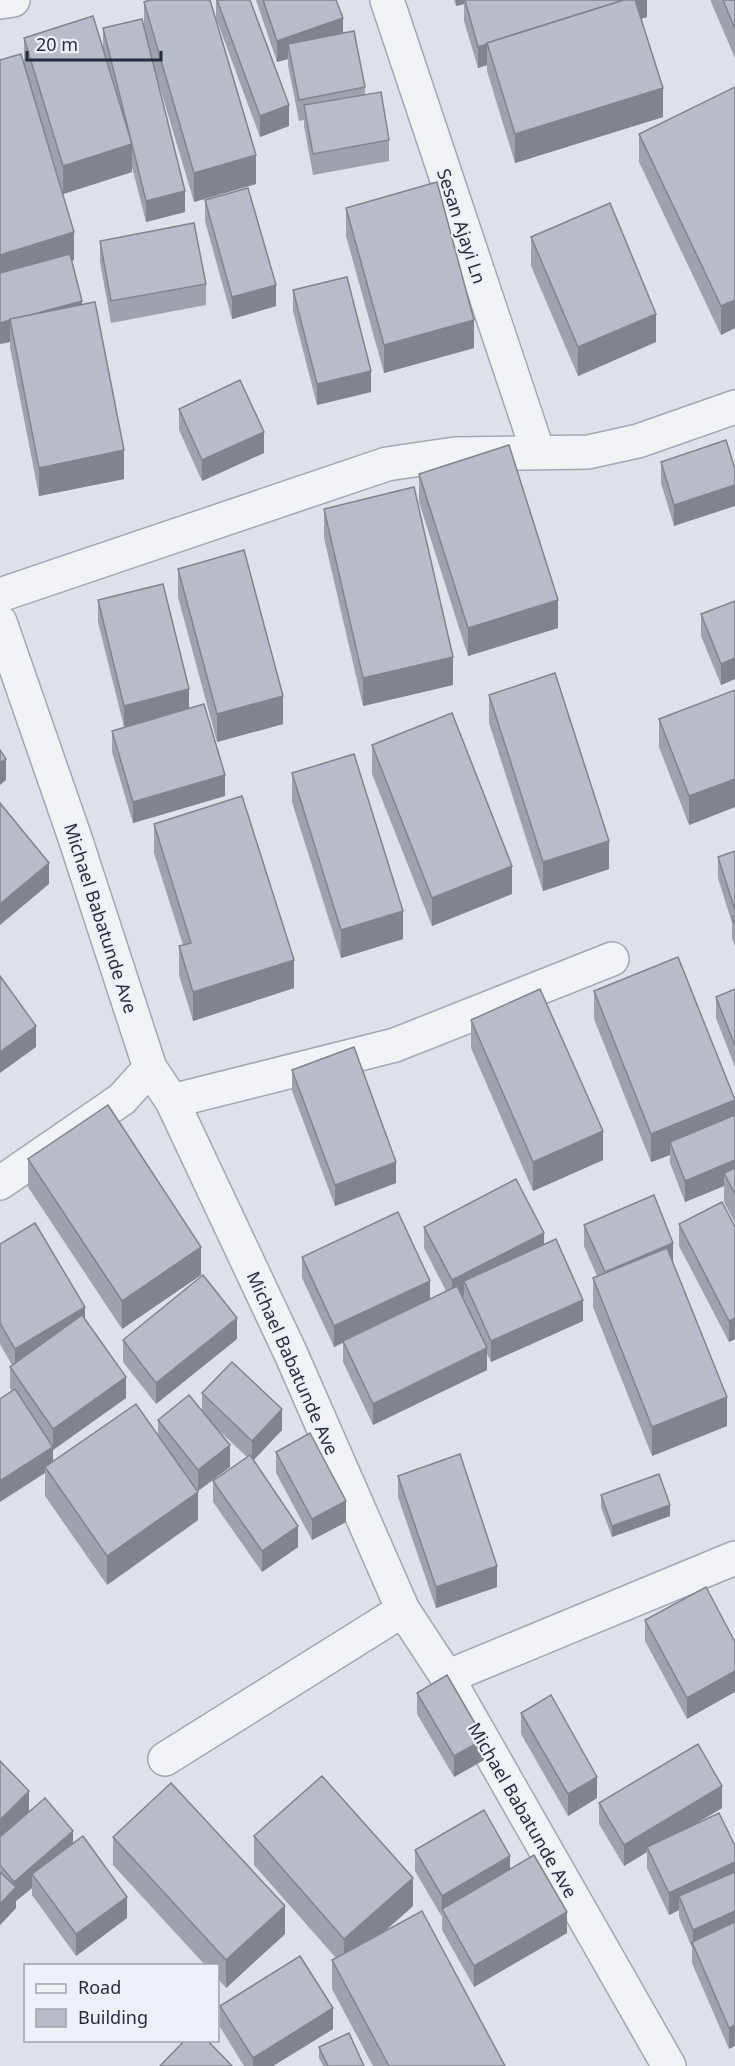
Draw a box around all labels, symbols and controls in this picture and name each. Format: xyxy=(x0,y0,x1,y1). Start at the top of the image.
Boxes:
scale bar xyxy=(27,24,160,62)
text: 20 m xyxy=(36,32,78,56)
street label: Sesan Ajayi Ln xyxy=(432,165,492,287)
street label: Michael Babatunde Ave xyxy=(59,820,143,1016)
street label: Michael Babatunde Ave xyxy=(242,1267,344,1459)
street label: Michael Babatunde Ave xyxy=(463,1718,583,1902)
legend xyxy=(24,1964,219,2042)
text: Road xyxy=(78,1975,121,1999)
text: Building xyxy=(78,2005,148,2029)

